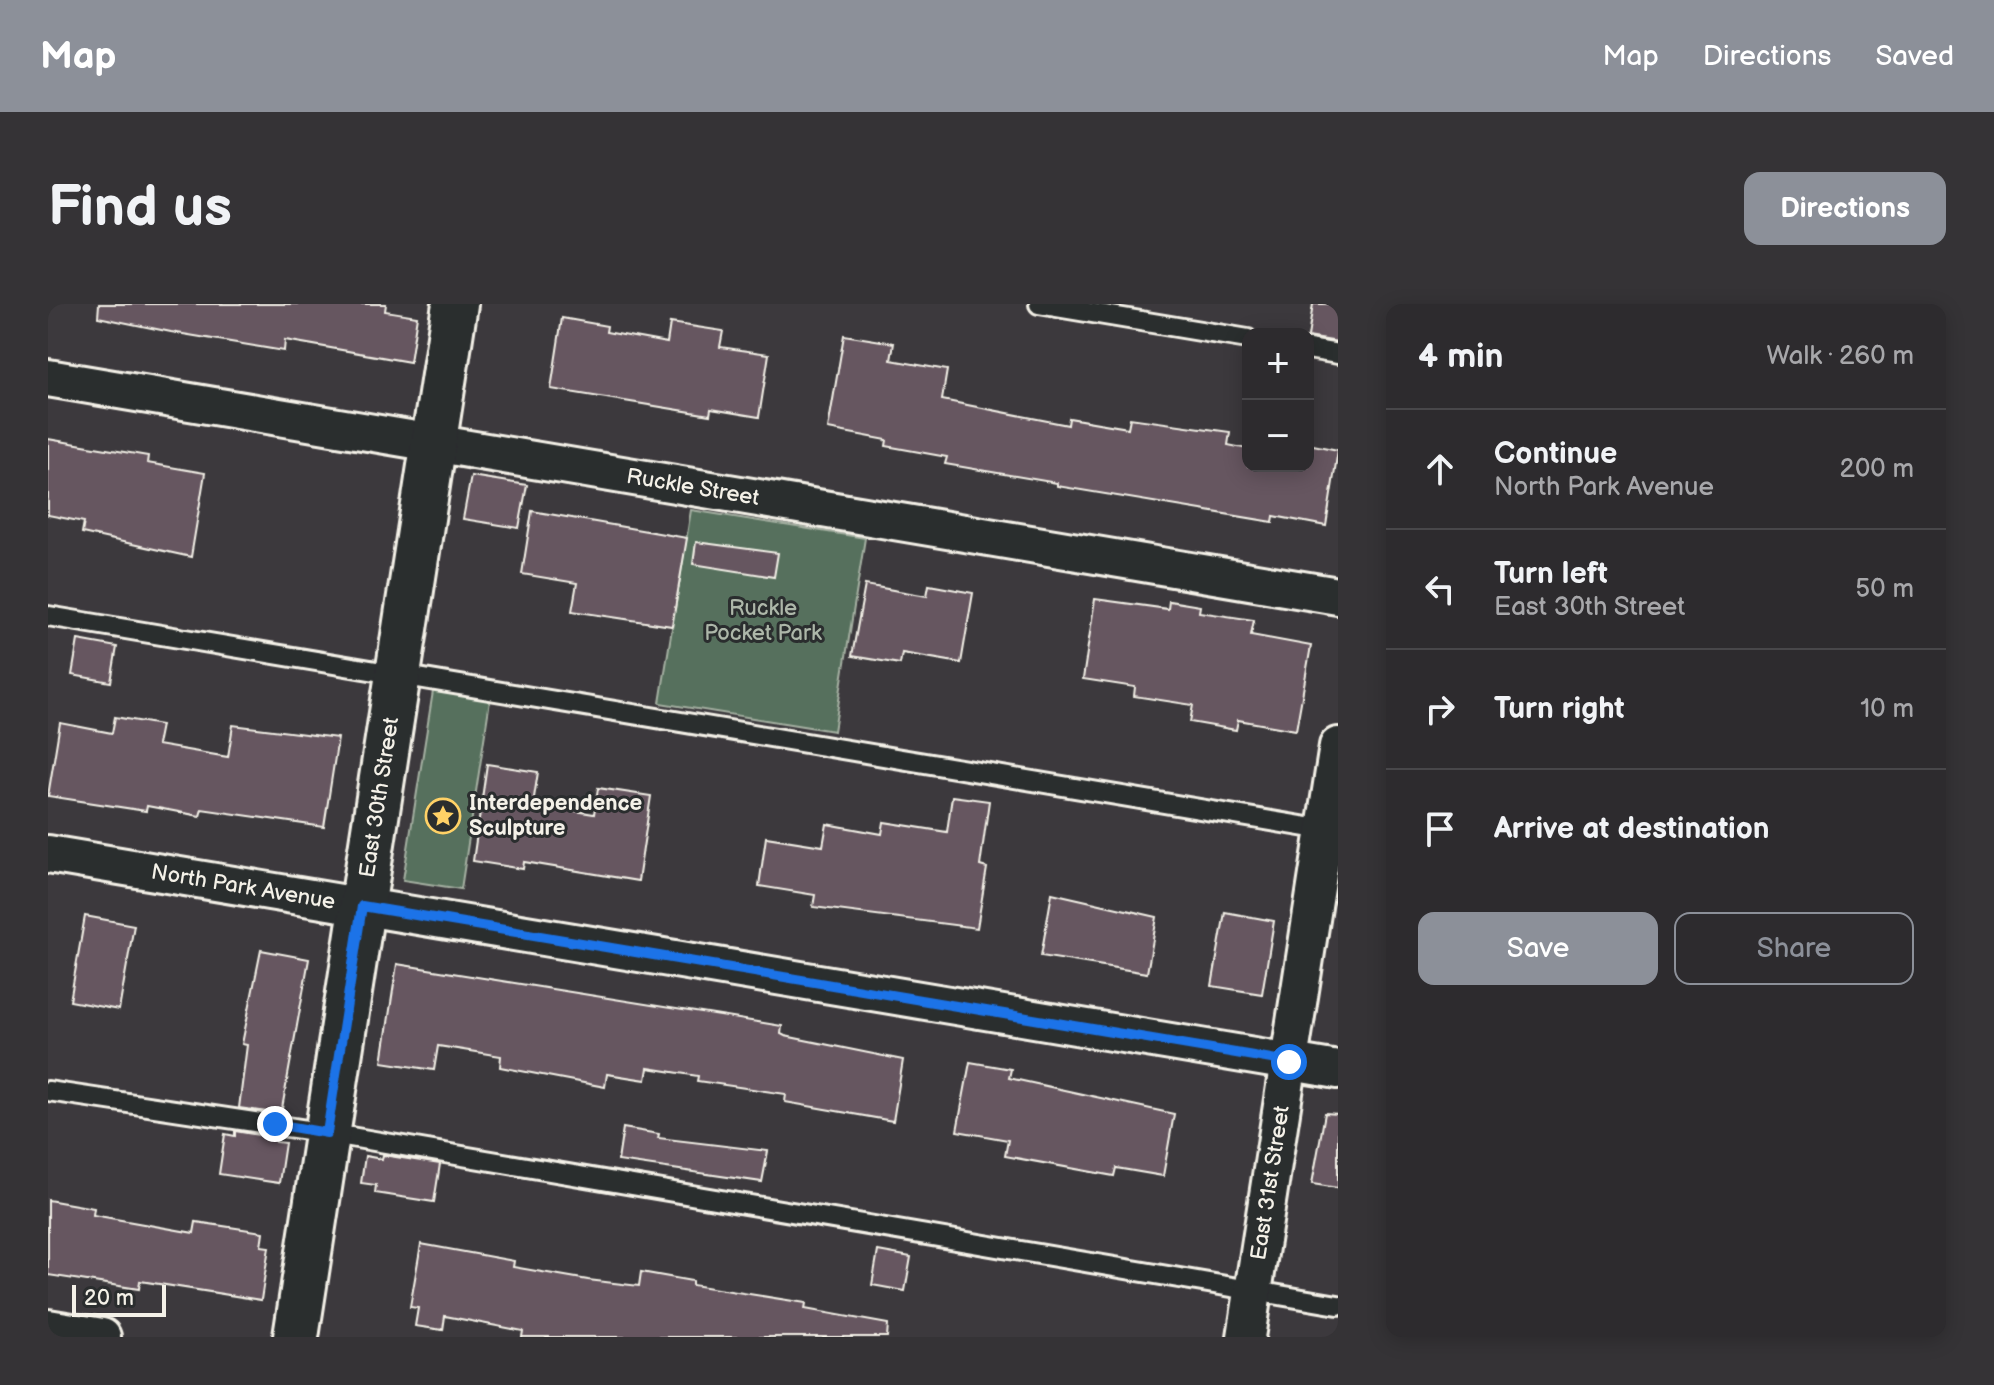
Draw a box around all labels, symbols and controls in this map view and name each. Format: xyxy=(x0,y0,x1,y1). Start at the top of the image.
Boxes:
text: Map xyxy=(40,34,116,79)
text: Map xyxy=(1602,40,1659,73)
text: Directions xyxy=(1703,40,1831,73)
text: Saved xyxy=(1875,40,1954,73)
button: Directions xyxy=(1744,172,1946,245)
text: Find us xyxy=(48,175,232,242)
map controls xyxy=(1242,328,1314,472)
button: + xyxy=(1242,328,1314,400)
text: 4 min xyxy=(1418,336,1504,377)
text: Walk · 260 m xyxy=(1767,341,1914,372)
button: − xyxy=(1242,400,1314,472)
text: Continue xyxy=(1494,436,1617,472)
icon: ahead xyxy=(1418,447,1462,491)
text: 200 m xyxy=(1840,454,1914,485)
street label: Ruckle Street xyxy=(624,462,762,512)
text: North Park Avenue xyxy=(1494,472,1714,503)
text: Turn left xyxy=(1494,556,1608,592)
icon: left xyxy=(1418,567,1462,611)
text: 50 m xyxy=(1855,574,1914,605)
text: East 30th Street xyxy=(1494,592,1685,623)
park label: Ruckle Pocket Park xyxy=(704,595,822,647)
icon: right xyxy=(1418,687,1462,731)
text: Turn right xyxy=(1494,691,1625,727)
text: 10 m xyxy=(1860,694,1914,725)
street label: East 30th Street xyxy=(353,715,405,879)
place label: Interdependence Sculpture xyxy=(469,790,642,842)
place icon: Interdependence Sculpture xyxy=(424,797,462,835)
icon: arrive xyxy=(1418,807,1462,851)
text: Arrive at destination xyxy=(1494,811,1770,847)
street label: North Park Avenue xyxy=(149,858,337,915)
button: Save xyxy=(1418,912,1658,985)
button: Share xyxy=(1674,912,1914,985)
route start xyxy=(1271,1044,1307,1080)
street label: East 31st Street xyxy=(1245,1103,1295,1262)
route end xyxy=(257,1106,293,1142)
scale bar xyxy=(72,1281,166,1317)
text: 20 m xyxy=(84,1285,134,1312)

